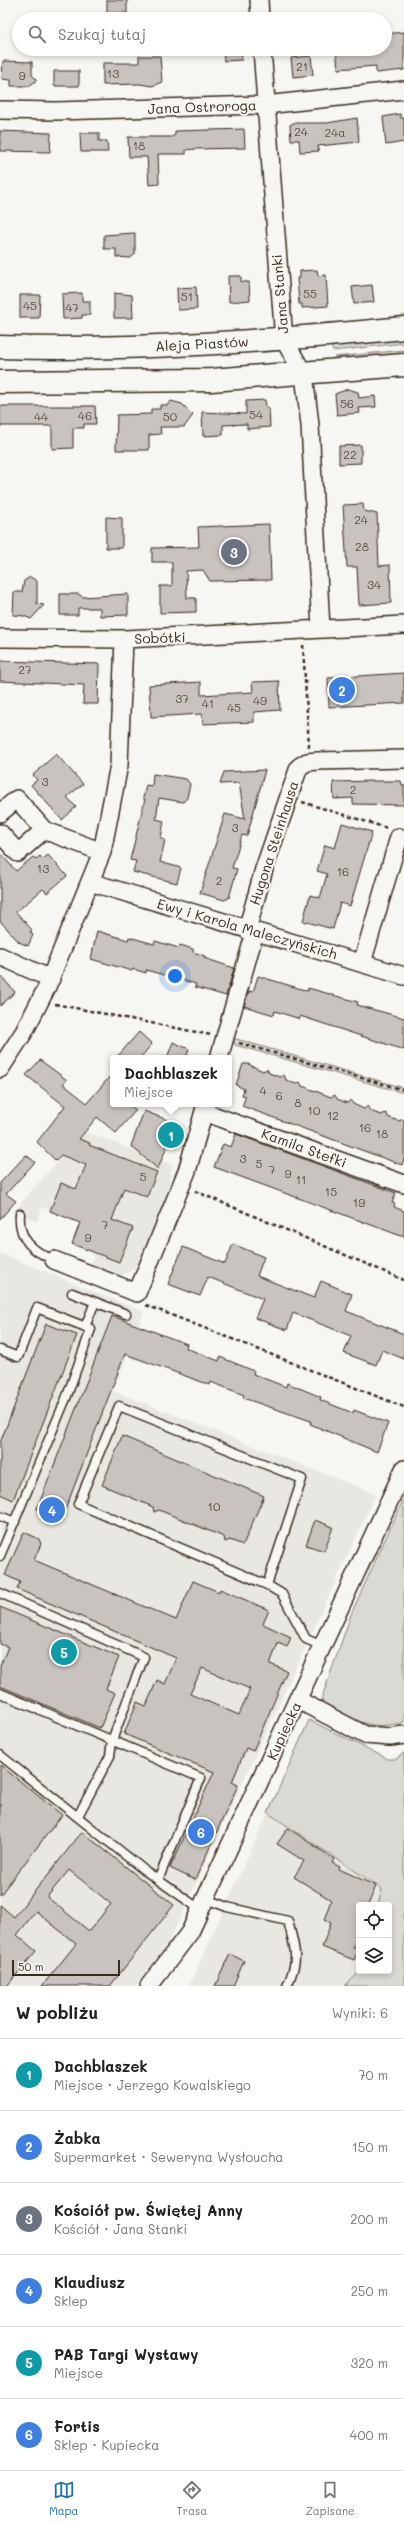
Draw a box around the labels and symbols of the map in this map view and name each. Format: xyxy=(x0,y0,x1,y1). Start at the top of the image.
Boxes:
house number: 21 xyxy=(296,58,308,74)
house number: 13 xyxy=(107,65,119,81)
house number: 9 xyxy=(18,67,26,83)
street label: Jana Ostroroga xyxy=(147,95,257,118)
house number: 24 xyxy=(294,123,308,139)
house number: 24a xyxy=(324,124,346,140)
house number: 18 xyxy=(133,137,145,153)
street label: Jana Stanki xyxy=(267,254,292,335)
house number: 55 xyxy=(303,285,317,301)
house number: 51 xyxy=(181,288,193,304)
house number: 45 xyxy=(23,297,37,313)
house number: 47 xyxy=(65,299,79,315)
street label: Aleja Piastów xyxy=(155,332,249,355)
house number: 56 xyxy=(340,395,354,411)
house number: 54 xyxy=(249,406,263,422)
house number: 46 xyxy=(78,407,92,423)
house number: 44 xyxy=(34,408,48,424)
house number: 50 xyxy=(163,408,178,424)
house number: 22 xyxy=(343,446,357,462)
house number: 24 xyxy=(354,511,368,527)
pin: 3 xyxy=(221,537,247,567)
house number: 28 xyxy=(355,538,369,554)
house number: 34 xyxy=(367,576,381,592)
street label: Sobótki xyxy=(134,627,186,648)
house number: 27 xyxy=(18,661,32,677)
pin: 2 xyxy=(329,675,355,705)
house number: 37 xyxy=(175,690,189,706)
house number: 49 xyxy=(253,692,267,708)
house number: 41 xyxy=(202,695,214,711)
house number: 45 xyxy=(227,699,241,715)
house number: 3 xyxy=(41,773,49,789)
street label: Hugona Steinhausa xyxy=(244,778,303,907)
house number: 2 xyxy=(350,781,356,797)
house number: 3 xyxy=(231,819,239,835)
house number: 13 xyxy=(37,860,49,876)
house number: 16 xyxy=(337,863,349,879)
house number: 2 xyxy=(216,872,222,888)
street label: Ewy i Karola Maleczyńskich xyxy=(155,894,339,963)
your location xyxy=(165,966,185,986)
house number: 4 xyxy=(259,1082,267,1098)
house number: 6 xyxy=(275,1087,283,1103)
house number: 8 xyxy=(294,1094,302,1110)
house number: 10 xyxy=(308,1102,321,1118)
house number: 12 xyxy=(327,1107,339,1123)
house number: 16 xyxy=(359,1119,371,1135)
pin: 1 xyxy=(158,1120,184,1150)
street label: Kamila Stefki xyxy=(259,1123,349,1172)
house number: 18 xyxy=(376,1125,388,1141)
house number: 3 xyxy=(239,1150,247,1166)
house number: 5 xyxy=(256,1155,263,1171)
house number: 7 xyxy=(269,1161,276,1177)
house number: 9 xyxy=(284,1165,292,1181)
house number: 5 xyxy=(140,1168,147,1184)
house number: 11 xyxy=(296,1171,306,1187)
house number: 15 xyxy=(325,1183,337,1199)
house number: 19 xyxy=(353,1194,365,1210)
house number: 7 xyxy=(102,1216,109,1232)
house number: 9 xyxy=(84,1229,92,1245)
pin: 4 xyxy=(39,1495,65,1525)
house number: 10 xyxy=(208,1498,221,1514)
pin: 5 xyxy=(51,1637,77,1667)
street label: Kupiecka xyxy=(262,1699,305,1763)
pin: 6 xyxy=(188,1817,214,1847)
scale bar xyxy=(12,1958,120,1977)

